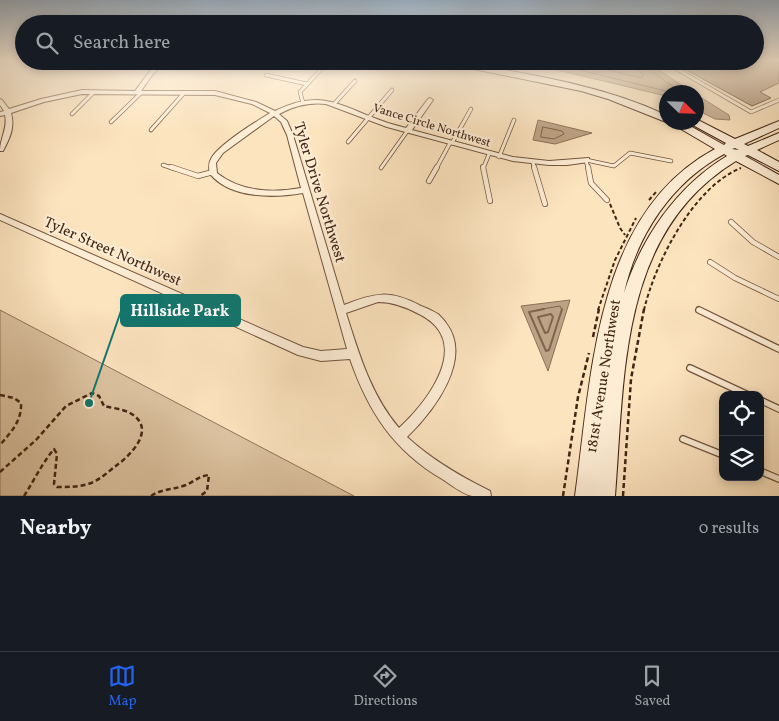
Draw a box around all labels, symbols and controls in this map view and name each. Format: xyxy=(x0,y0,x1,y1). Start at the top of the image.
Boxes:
search box xyxy=(15,15,764,70)
icon: search xyxy=(33,29,61,57)
text: Search here xyxy=(73,30,170,56)
north arrow xyxy=(659,85,704,130)
street label: Vance Circle Northwest xyxy=(371,100,493,151)
street label: Tyler Drive Northwest xyxy=(287,120,350,265)
street label: Tyler Street Northwest xyxy=(40,213,185,292)
callout: Hillside Park xyxy=(121,295,240,326)
street label: 181st Avenue Northwest xyxy=(582,298,627,455)
text: Hillside Park xyxy=(131,301,230,323)
map controls xyxy=(719,391,764,481)
button: locate xyxy=(719,391,764,436)
button: layers xyxy=(719,436,764,481)
text: Nearby xyxy=(20,514,91,543)
text: 0 results xyxy=(699,518,759,540)
tab: Map xyxy=(108,662,136,711)
tab: Directions xyxy=(353,662,418,711)
tab: Saved xyxy=(634,662,671,711)

